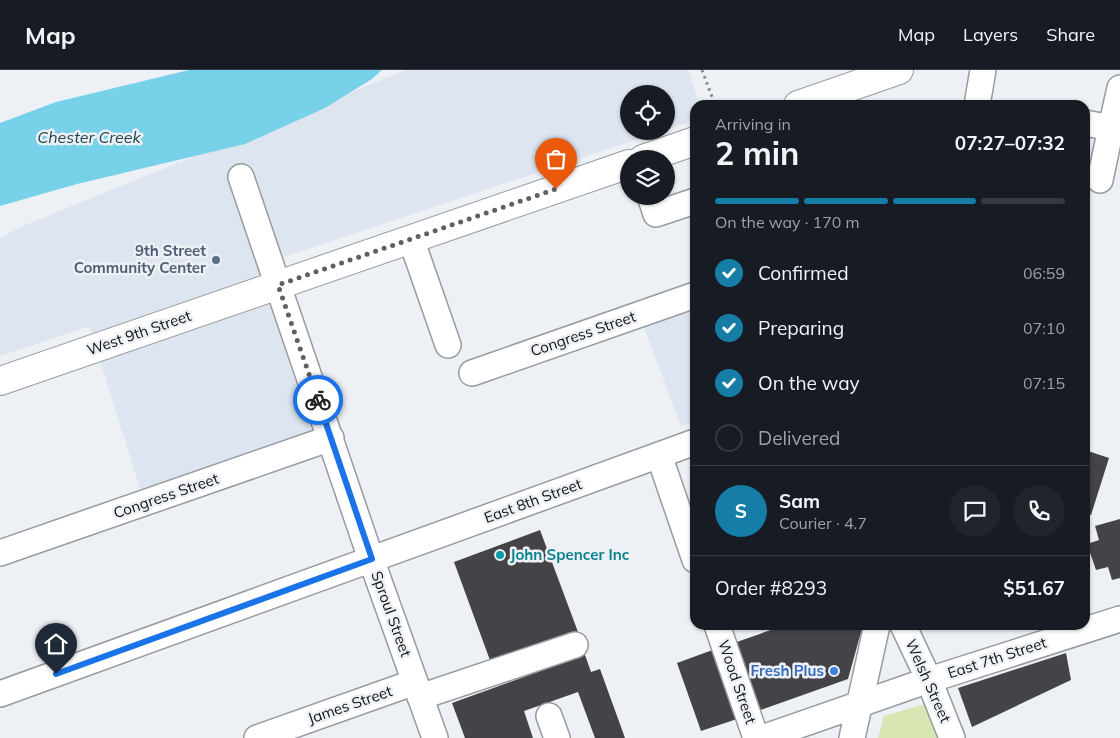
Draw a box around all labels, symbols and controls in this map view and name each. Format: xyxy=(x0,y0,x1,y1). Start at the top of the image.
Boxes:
text: Map xyxy=(25,20,76,50)
text: Map xyxy=(898,23,935,46)
text: Layers xyxy=(963,23,1018,46)
text: Share xyxy=(1046,23,1095,46)
map controls xyxy=(620,85,675,205)
button: locate xyxy=(620,85,675,140)
text: Arriving in xyxy=(715,114,791,134)
water label: Chester Creek xyxy=(37,127,141,147)
text: 07:27–07:32 xyxy=(955,131,1065,155)
text: 2 min xyxy=(715,133,799,173)
pin xyxy=(535,138,577,189)
icon: bag xyxy=(542,145,570,173)
button: layers xyxy=(620,150,675,205)
text: On the way · 170 m xyxy=(715,212,860,232)
place label: 9th Street Community Center xyxy=(74,241,206,277)
marker: 9th Street Community Center xyxy=(210,254,222,266)
icon: check xyxy=(715,259,743,287)
text: Confirmed xyxy=(758,261,849,285)
text: 06:59 xyxy=(1023,263,1065,283)
street label: West 9th Street xyxy=(84,306,193,359)
street label: Congress Street xyxy=(528,307,638,360)
icon: check xyxy=(715,314,743,342)
text: Preparing xyxy=(758,316,844,340)
text: 07:10 xyxy=(1023,318,1065,338)
icon: check xyxy=(715,369,743,397)
text: On the way xyxy=(758,371,860,395)
text: 07:15 xyxy=(1023,373,1065,393)
courier xyxy=(293,375,343,425)
icon: bike xyxy=(304,386,332,414)
text: Delivered xyxy=(758,426,840,450)
street label: Congress Street xyxy=(111,469,221,522)
street label: East 8th Street xyxy=(481,474,584,527)
button: chat xyxy=(949,485,1001,537)
button: phone xyxy=(1013,485,1065,537)
text: Sam xyxy=(779,489,820,513)
text: S xyxy=(735,499,747,523)
text: Courier · 4.7 xyxy=(779,513,867,533)
place label: John Spencer Inc xyxy=(510,545,630,564)
marker: John Spencer Inc xyxy=(494,549,506,561)
street label: Sproul Street xyxy=(367,568,416,659)
text: Order #8293 xyxy=(715,576,827,600)
text: $51.67 xyxy=(1003,576,1065,600)
pin xyxy=(35,623,77,674)
icon: home xyxy=(42,630,70,658)
street label: East 7th Street xyxy=(945,633,1049,682)
street label: Welsh Street xyxy=(902,636,955,725)
street label: Wood Street xyxy=(714,637,761,726)
place label: Fresh Plus xyxy=(751,661,824,680)
marker: Fresh Plus xyxy=(828,665,840,677)
street label: James Street xyxy=(305,681,395,728)

